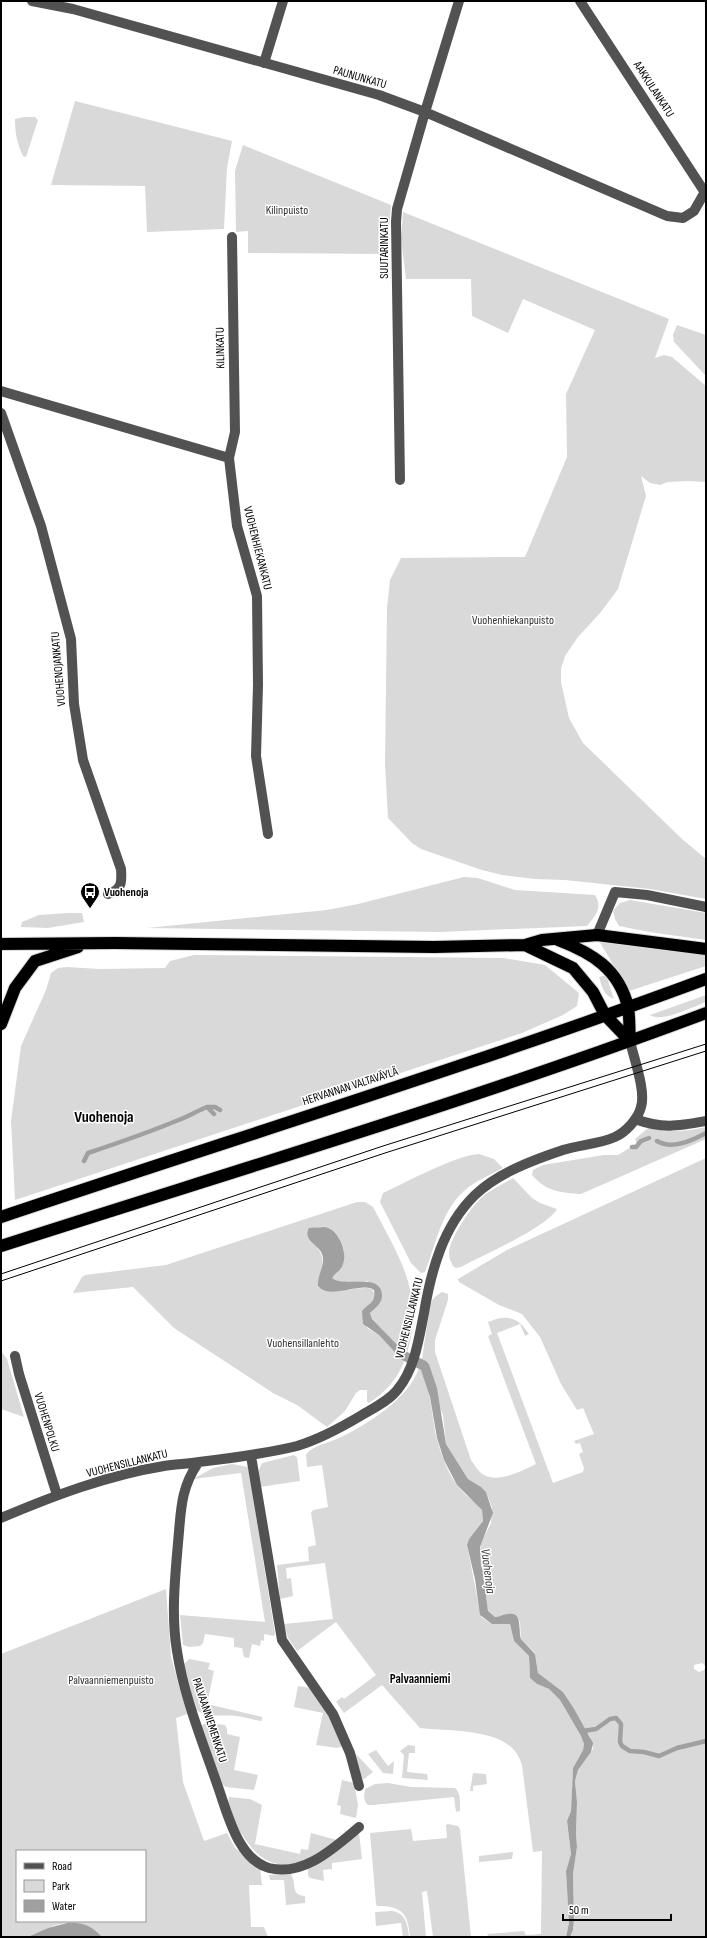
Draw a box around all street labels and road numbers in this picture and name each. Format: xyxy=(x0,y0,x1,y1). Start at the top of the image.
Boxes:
street label: AAKKULANKATU xyxy=(629,58,677,120)
street label: PAUNUNKATU xyxy=(331,63,388,92)
street label: SUUTARINKATU xyxy=(377,217,392,279)
street label: KILINKATU xyxy=(213,327,228,369)
street label: VUOHENHIEKANKATU xyxy=(240,505,275,591)
street label: VUOHENOJANKATU xyxy=(48,631,69,707)
street label: HERVANNAN VALTAVÄYLÄ xyxy=(301,1064,401,1109)
street label: VUOHENSILLANKATU xyxy=(392,1276,427,1360)
street label: VUOHENPOLKU xyxy=(30,1391,63,1454)
street label: VUOHENSILLANKATU xyxy=(85,1446,169,1481)
street label: PALVAANNIEMENKATU xyxy=(189,1676,230,1764)

